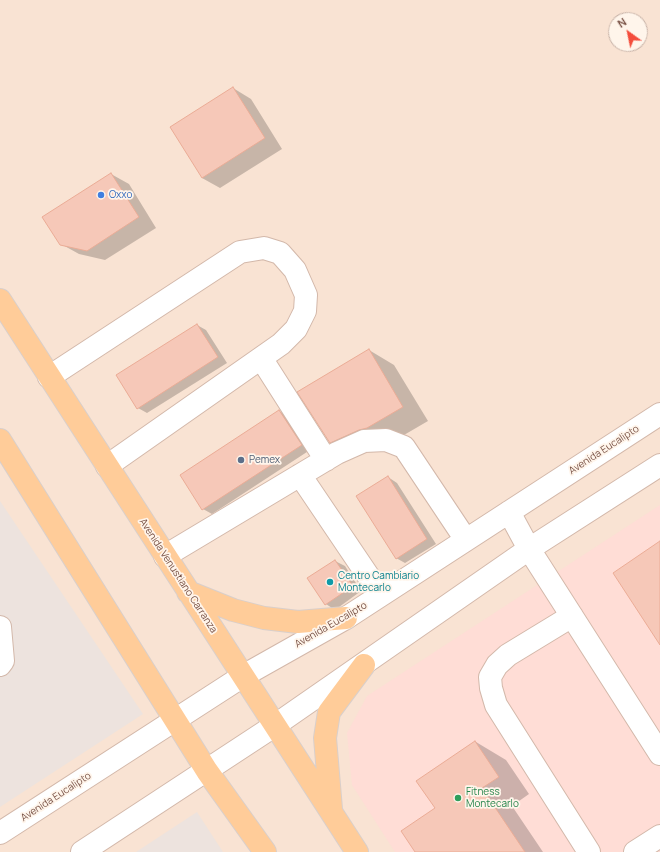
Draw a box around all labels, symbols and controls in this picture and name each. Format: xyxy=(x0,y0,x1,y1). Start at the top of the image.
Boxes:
north arrow xyxy=(608,12,648,52)
text: N xyxy=(614,14,629,31)
place label: Oxxo xyxy=(109,189,132,201)
marker: Oxxo xyxy=(96,190,106,200)
street label: Avenida Eucalipto xyxy=(567,423,641,477)
place label: Pemex xyxy=(249,454,280,466)
marker: Pemex xyxy=(236,455,246,465)
street label: Avenida Venustiano Carranza xyxy=(136,517,220,635)
place label: Centro Cambiario Montecarlo xyxy=(338,570,419,594)
marker: Centro Cambiario Montecarlo xyxy=(325,577,335,587)
street label: Avenida Eucalipto xyxy=(293,599,369,651)
street label: Avenida Eucalipto xyxy=(19,770,93,824)
place label: Fitness Montecarlo xyxy=(466,786,519,810)
marker: Fitness Montecarlo xyxy=(453,793,463,803)

